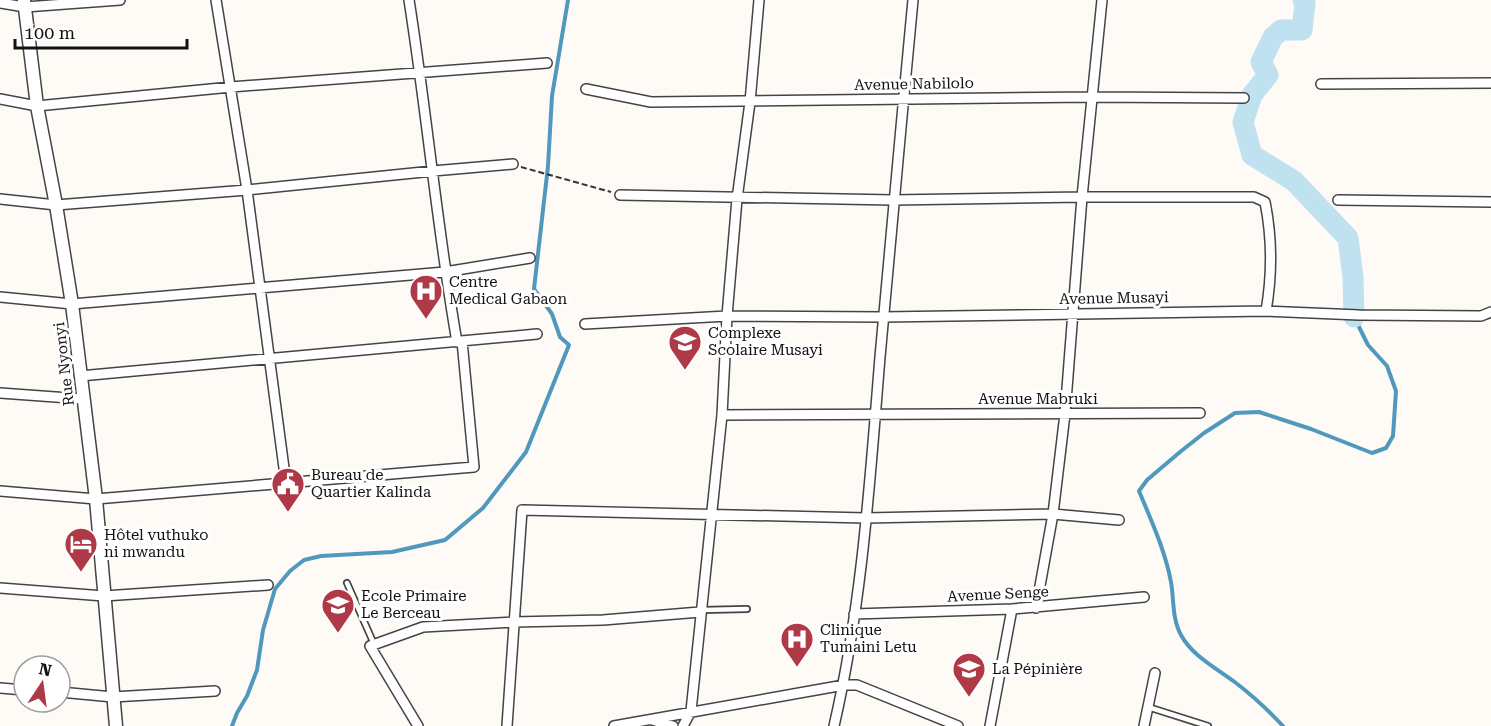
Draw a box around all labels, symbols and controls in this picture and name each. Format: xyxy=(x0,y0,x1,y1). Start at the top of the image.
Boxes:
scale bar xyxy=(15,12,188,50)
text: 100 m xyxy=(24,22,75,43)
street label: Avenue Nabilolo xyxy=(854,74,974,94)
hospital icon: Centre Medical Gabaon xyxy=(408,273,444,320)
place label: Centre Medical Gabaon xyxy=(449,273,568,308)
street label: Avenue Musayi xyxy=(1059,288,1169,308)
street label: Rue Nyonyi xyxy=(50,321,78,407)
school or university icon: Complexe Scolaire Musayi xyxy=(667,324,703,371)
place label: Complexe Scolaire Musayi xyxy=(708,324,823,359)
street label: Avenue Mabruki xyxy=(978,390,1098,408)
public building icon: Bureau de Quartier Kalinda xyxy=(270,466,306,513)
place label: Bureau de Quartier Kalinda xyxy=(311,466,431,501)
hotel icon: Hôtel vuthuko ni mwandu xyxy=(63,526,99,573)
place label: Hôtel vuthuko ni mwandu xyxy=(104,526,208,561)
street label: Avenue Senge xyxy=(947,582,1049,606)
school or university icon: Ecole Primaire Le Berceau xyxy=(320,587,356,634)
place label: Ecole Primaire Le Berceau xyxy=(361,587,466,622)
hospital icon: Clinique Tumaini Letu xyxy=(779,621,815,668)
place label: Clinique Tumaini Letu xyxy=(820,621,917,656)
school or university icon: La Pépinière xyxy=(951,651,987,698)
north arrow xyxy=(12,654,72,714)
text: N xyxy=(37,659,53,681)
place label: La Pépinière xyxy=(992,660,1082,678)

